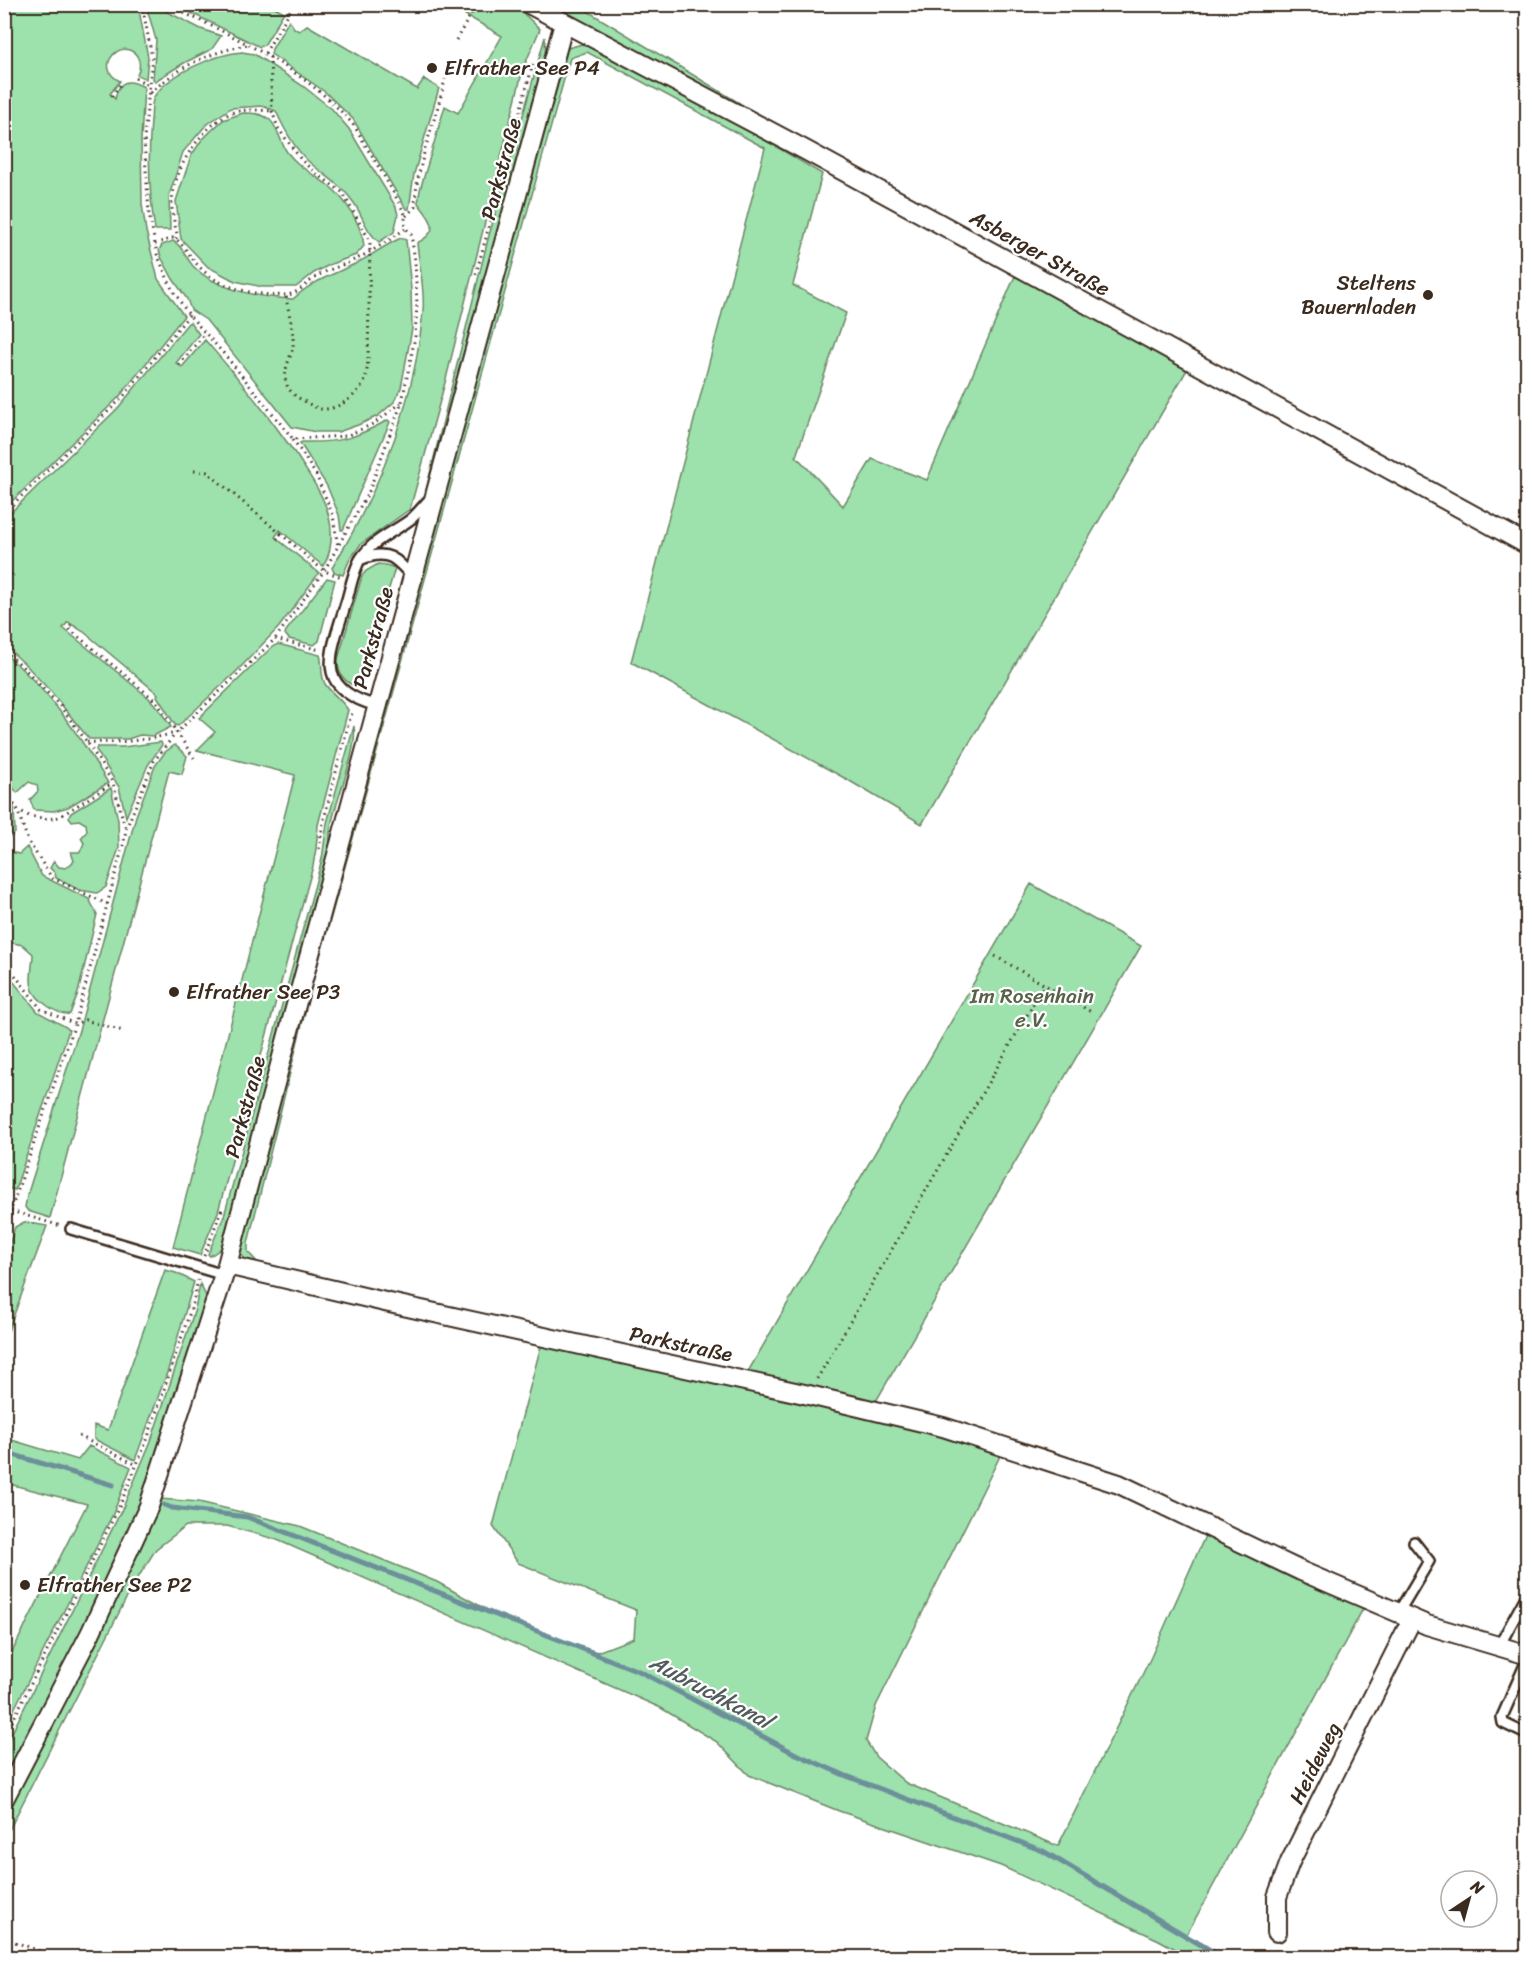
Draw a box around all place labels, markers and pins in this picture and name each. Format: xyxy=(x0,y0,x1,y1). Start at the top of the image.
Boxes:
place label: Elfrather See P4 xyxy=(444,49,600,87)
marker: Elfrather See P4 xyxy=(425,61,439,75)
place label: Steltens Bauernladen xyxy=(1301,264,1416,326)
marker: Steltens Bauernladen xyxy=(1421,288,1435,302)
place label: Elfrather See P3 xyxy=(186,973,341,1011)
marker: Elfrather See P3 xyxy=(167,985,181,999)
place label: Elfrather See P2 xyxy=(37,1566,192,1604)
marker: Elfrather See P2 xyxy=(18,1578,32,1592)

